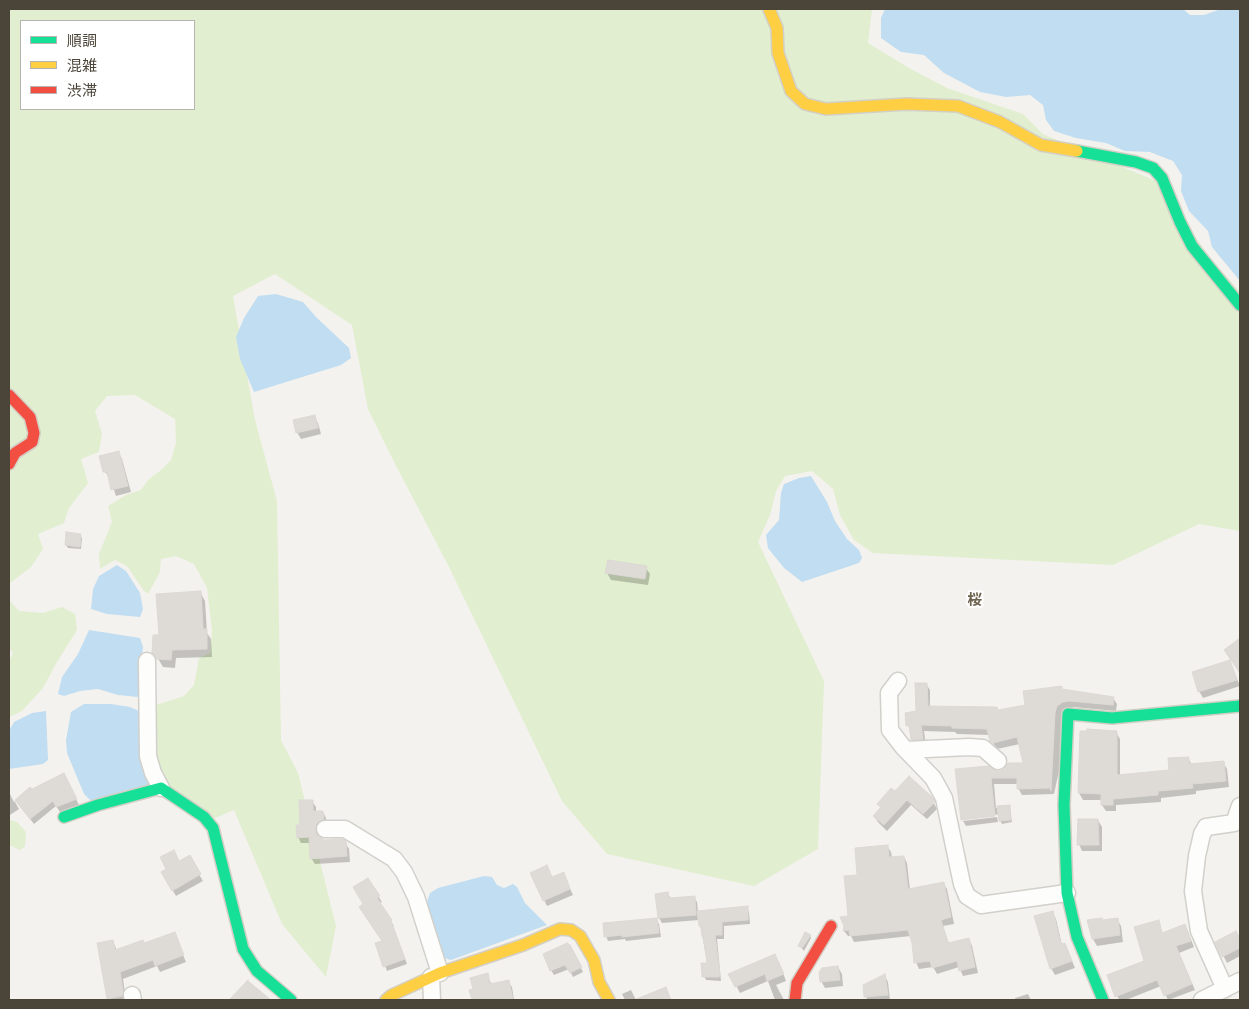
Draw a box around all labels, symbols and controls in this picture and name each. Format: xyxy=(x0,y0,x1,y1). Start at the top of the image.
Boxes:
legend xyxy=(20,20,195,110)
text: 順調 xyxy=(67,32,97,50)
text: 混雑 xyxy=(67,57,97,75)
text: 渋滞 xyxy=(67,82,97,100)
district label: 桜 xyxy=(968,592,982,610)

